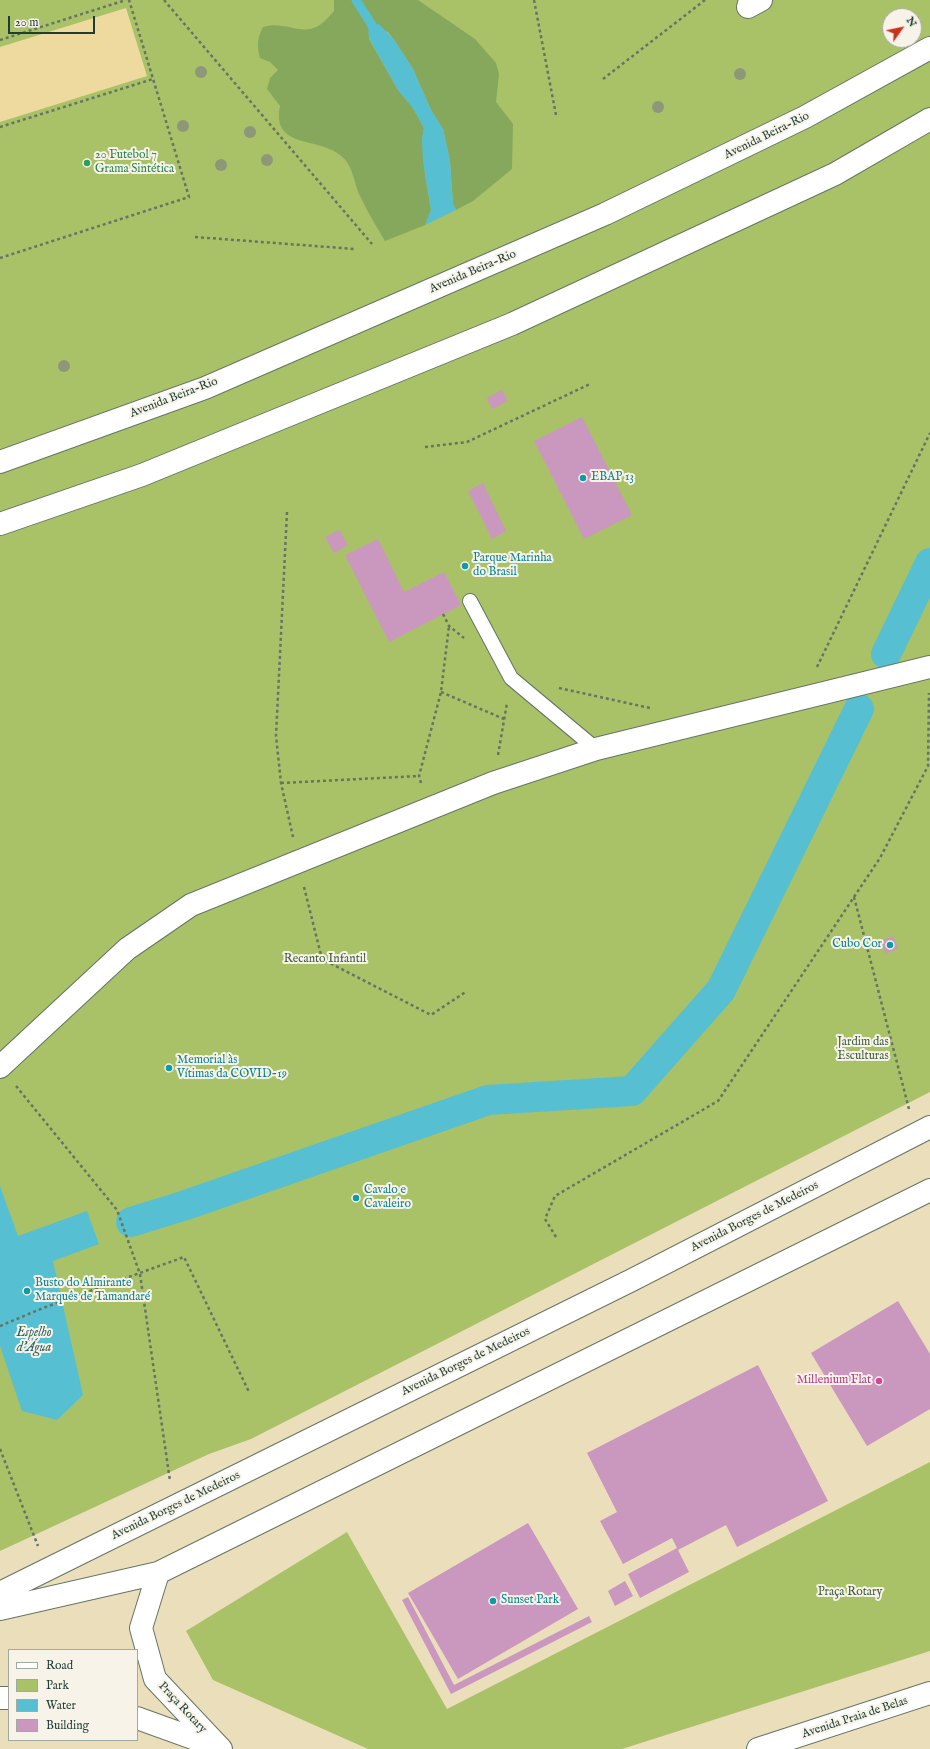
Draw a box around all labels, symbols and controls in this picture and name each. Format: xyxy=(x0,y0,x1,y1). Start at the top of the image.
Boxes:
scale bar xyxy=(10,8,97,34)
north arrow xyxy=(882,8,922,48)
text: N xyxy=(903,14,920,30)
text: 20 m xyxy=(15,15,38,30)
street label: Avenida Beira-Rio xyxy=(722,109,812,163)
place label: 20 Futebol 7 Grama Sintética xyxy=(95,149,174,177)
marker: 20 Futebol 7 Grama Sintética xyxy=(82,158,92,168)
street label: Avenida Beira-Rio xyxy=(427,247,519,297)
street label: Avenida Beira-Rio xyxy=(128,375,220,421)
place label: EBAP 13 xyxy=(591,471,634,485)
marker: EBAP 13 xyxy=(578,473,588,483)
place label: Parque Marinha do Brasil xyxy=(473,552,552,580)
marker: Parque Marinha do Brasil xyxy=(460,561,470,571)
place label: Cubo Cor xyxy=(832,938,882,952)
marker: Cubo Cor xyxy=(885,940,895,950)
park label: Recanto Infantil xyxy=(284,953,366,967)
park label: Jardim das Esculturas xyxy=(837,1036,889,1064)
place label: Memorial às Vítimas da COVID-19 xyxy=(177,1054,287,1082)
marker: Memorial às Vítimas da COVID-19 xyxy=(164,1063,174,1073)
street label: Avenida Borges de Medeiros xyxy=(689,1178,821,1256)
place label: Cavalo e Cavaleiro xyxy=(364,1184,411,1212)
marker: Cavalo e Cavaleiro xyxy=(351,1193,361,1203)
place label: Busto do Almirante Marquês de Tamandaré xyxy=(35,1277,150,1305)
marker: Busto do Almirante Marquês de Tamandaré xyxy=(22,1286,32,1296)
water label: Espelho d'Água xyxy=(16,1325,52,1356)
street label: Avenida Borges de Medeiros xyxy=(399,1325,533,1399)
place label: Millenium Flat xyxy=(797,1374,871,1388)
marker: Millenium Flat xyxy=(874,1376,884,1386)
street label: Avenida Borges de Medeiros xyxy=(109,1469,243,1543)
park label: Praça Rotary xyxy=(818,1586,882,1600)
place label: Sunset Park xyxy=(501,1594,559,1608)
marker: Sunset Park xyxy=(488,1596,498,1606)
legend xyxy=(8,1649,138,1741)
text: Road xyxy=(46,1658,73,1673)
text: Park xyxy=(46,1678,69,1693)
street label: Praça Rotary xyxy=(155,1679,209,1737)
street label: Avenida Praia de Belas xyxy=(800,1694,910,1742)
text: Water xyxy=(46,1698,76,1713)
text: Building xyxy=(46,1718,89,1733)

